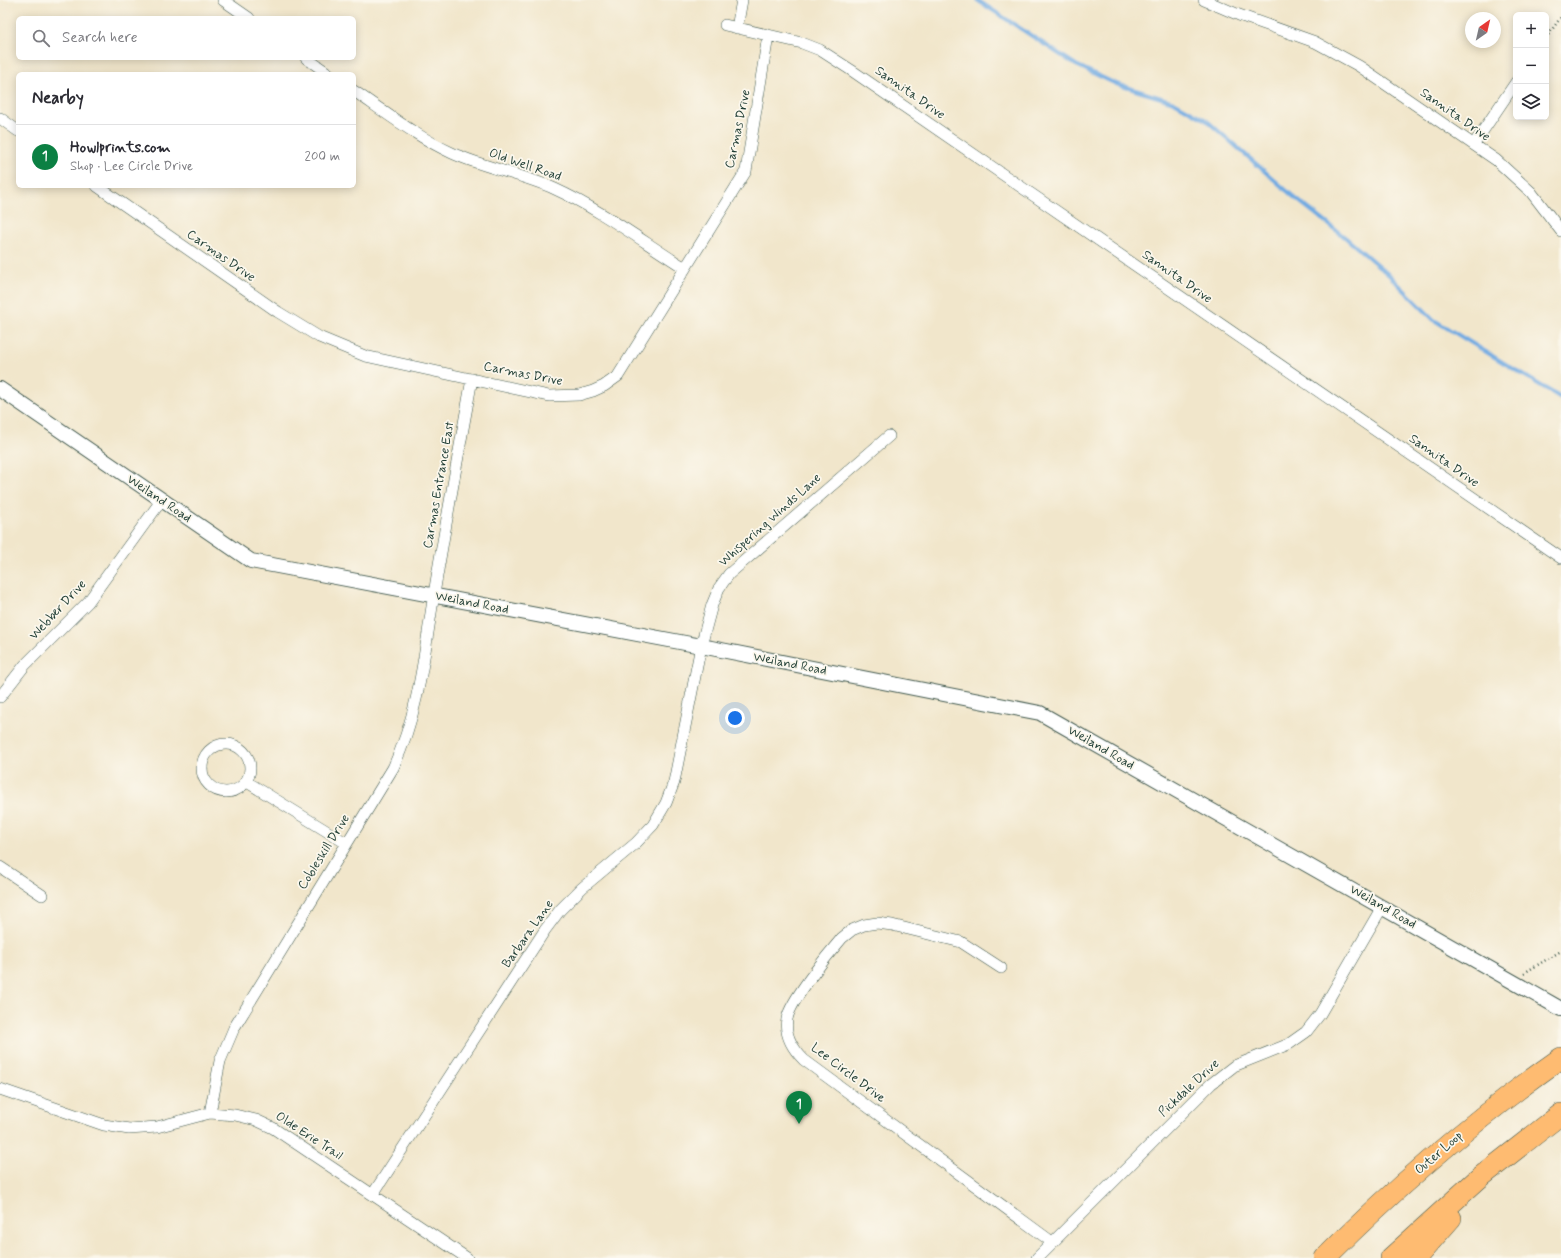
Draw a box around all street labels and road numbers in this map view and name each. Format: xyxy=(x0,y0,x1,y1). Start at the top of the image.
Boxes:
street label: Sannita Drive xyxy=(872,62,949,124)
street label: Sannita Drive xyxy=(1417,84,1494,146)
street label: Carmas Drive xyxy=(721,88,755,170)
street label: Old Well Road xyxy=(487,145,564,185)
street label: Carmas Drive xyxy=(183,226,259,286)
street label: Sannita Drive xyxy=(1139,246,1216,308)
street label: Carmas Drive xyxy=(482,358,564,390)
street label: Carmas Entrance East xyxy=(419,420,459,550)
street label: Sannita Drive xyxy=(1406,430,1483,492)
street label: Whispering Winds Lane xyxy=(715,469,825,570)
street label: Weiland Road xyxy=(123,471,195,527)
street label: Webber Drive xyxy=(26,576,90,644)
street label: Weiland Road xyxy=(434,588,510,618)
street label: Weiland Road xyxy=(752,649,828,679)
street label: Weiland Road xyxy=(1065,722,1137,774)
street label: Cobleskill Drive xyxy=(294,811,354,893)
street label: Weiland Road xyxy=(1347,881,1419,933)
street label: Barbara Lane xyxy=(498,896,558,971)
street label: Lee Circle Drive xyxy=(807,1039,889,1107)
street label: Pickdale Drive xyxy=(1155,1055,1223,1121)
street label: Olde Erie Trail xyxy=(272,1108,346,1164)
street label: Outer Loop xyxy=(1411,1127,1467,1179)

